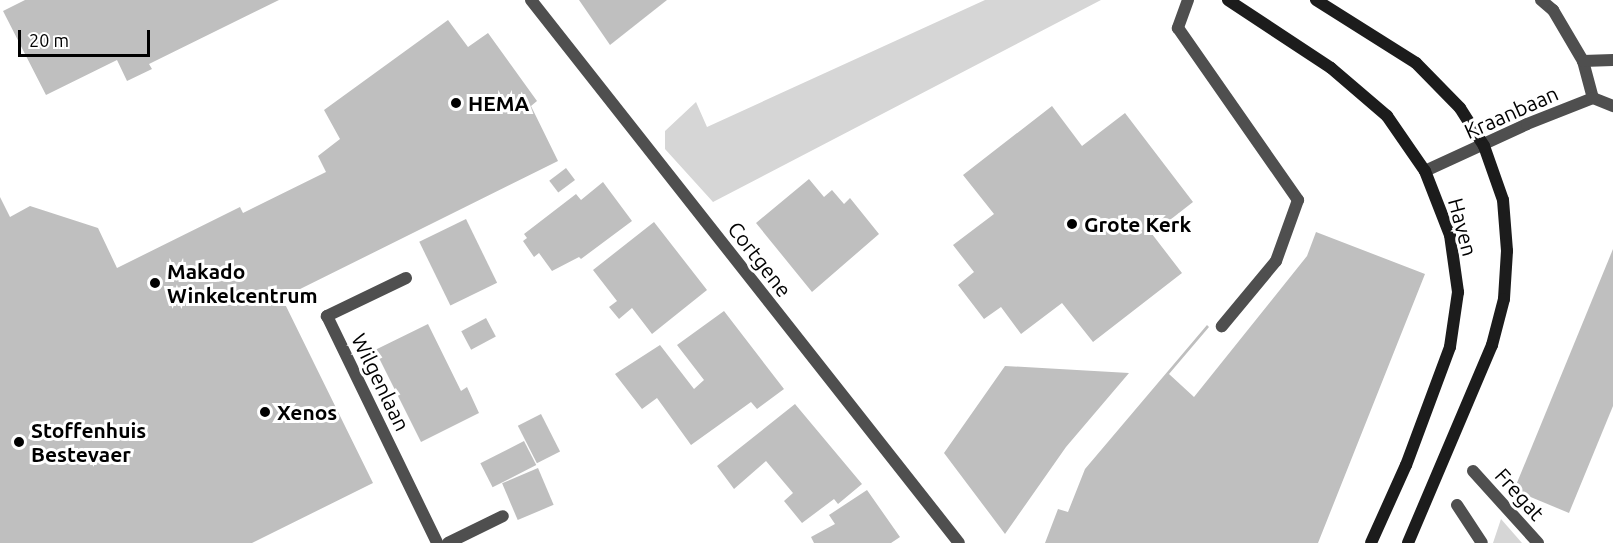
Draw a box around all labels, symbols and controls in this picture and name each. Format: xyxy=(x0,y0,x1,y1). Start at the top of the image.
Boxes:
scale bar xyxy=(21,18,153,56)
text: 20 m xyxy=(29,30,69,50)
street label: Kraanbaan xyxy=(1460,80,1562,144)
place label: HEMA xyxy=(468,90,529,116)
marker: HEMA xyxy=(449,96,463,110)
street label: Haven xyxy=(1443,195,1483,259)
place label: Grote Kerk xyxy=(1084,211,1191,237)
street label: Cortgene xyxy=(723,216,797,302)
marker: Grote Kerk xyxy=(1065,217,1079,231)
place label: Makado Winkelcentrum xyxy=(167,258,318,308)
marker: Makado Winkelcentrum xyxy=(148,276,162,290)
street label: Wilgenlaan xyxy=(347,329,415,435)
place label: Xenos xyxy=(277,399,337,425)
marker: Xenos xyxy=(258,405,272,419)
place label: Stoffenhuis Bestevaer xyxy=(31,417,146,467)
marker: Stoffenhuis Bestevaer xyxy=(12,435,26,449)
street label: Fregat xyxy=(1490,463,1550,525)

